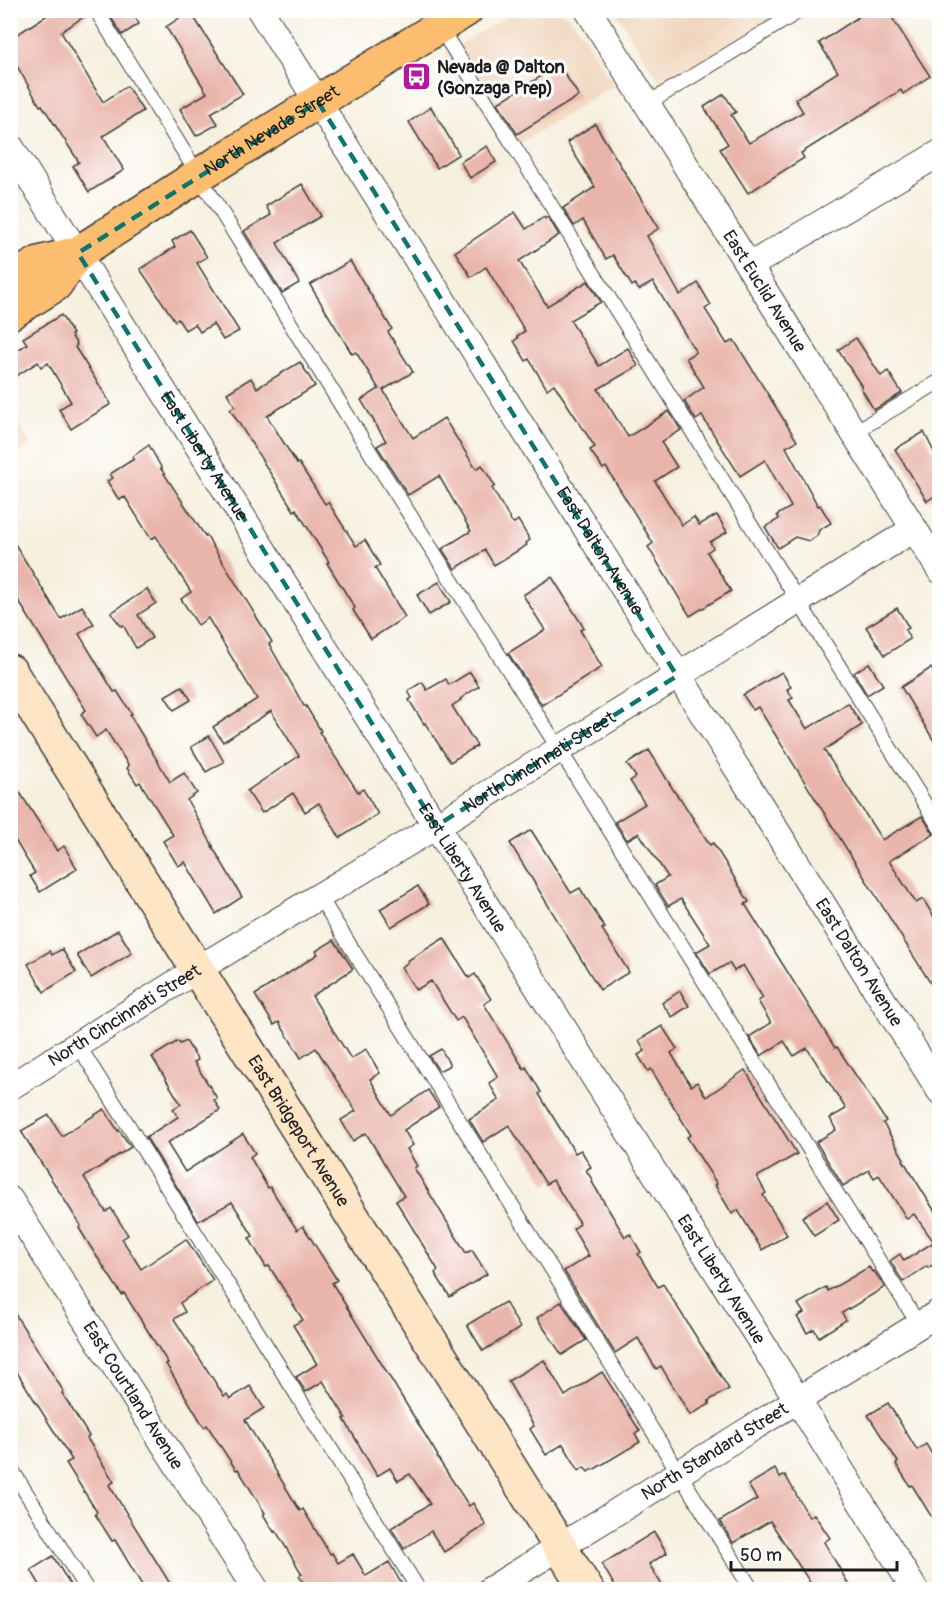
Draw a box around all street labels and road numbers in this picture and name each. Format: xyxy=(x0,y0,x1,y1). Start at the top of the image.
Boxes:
street label: North Nevada Street xyxy=(200,80,344,181)
street label: East Euclid Avenue xyxy=(717,226,811,357)
street label: East Liberty Avenue xyxy=(155,387,253,526)
street label: East Dalton Avenue xyxy=(551,483,649,620)
street label: North Cincinnati Street xyxy=(459,706,621,819)
street label: East Liberty Avenue xyxy=(413,799,511,937)
street label: East Dalton Avenue xyxy=(810,894,908,1031)
street label: North Cincinnati Street xyxy=(44,959,206,1072)
street label: East Bridgeport Avenue xyxy=(242,1051,355,1211)
street label: East Liberty Avenue xyxy=(672,1210,771,1349)
street label: East Courtland Avenue xyxy=(77,1317,188,1474)
street label: North Standard Street xyxy=(637,1397,793,1506)

